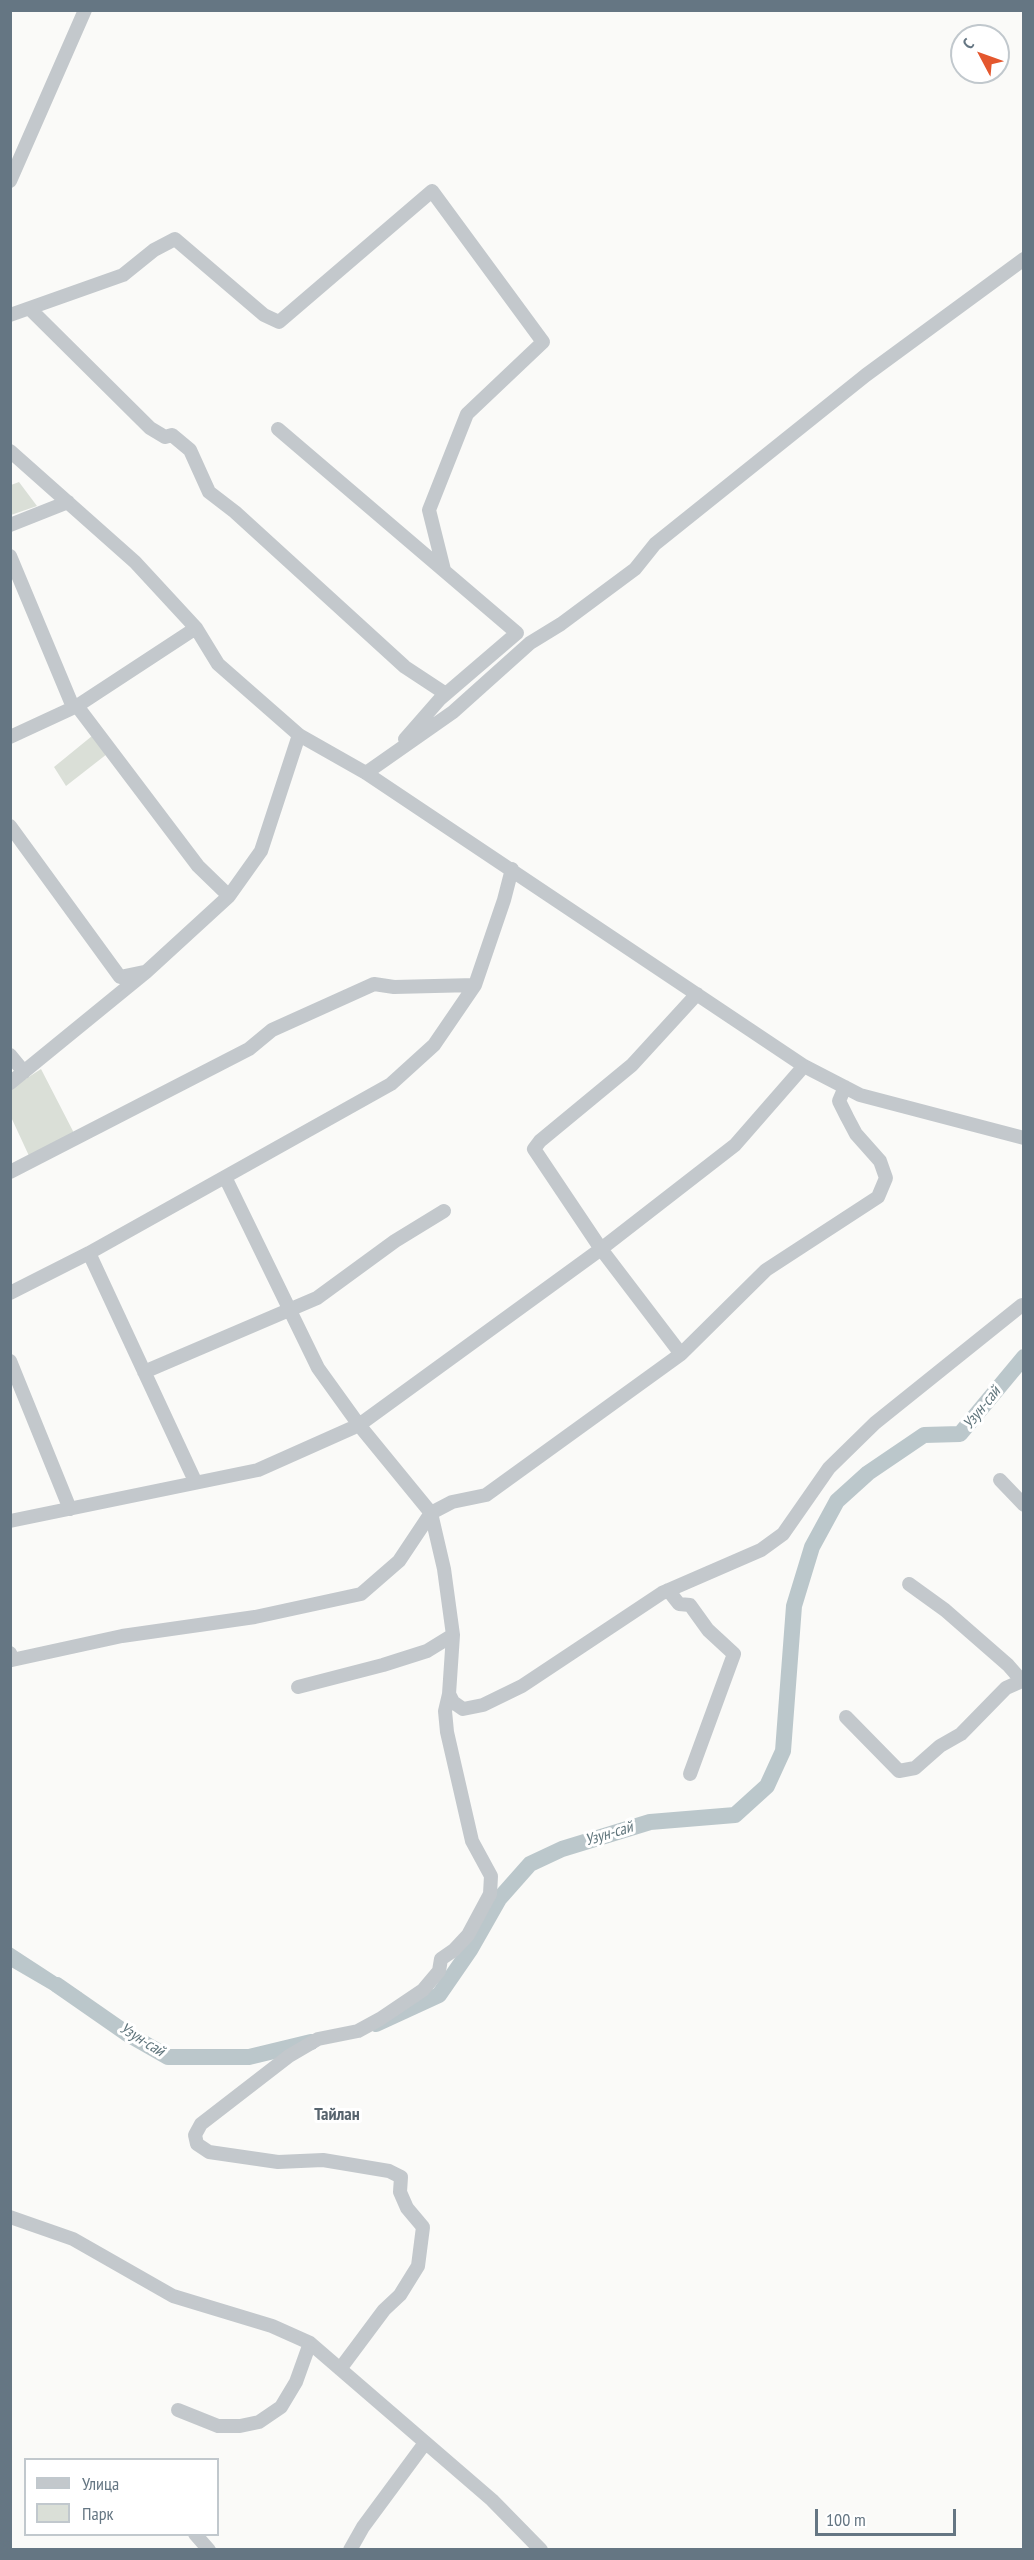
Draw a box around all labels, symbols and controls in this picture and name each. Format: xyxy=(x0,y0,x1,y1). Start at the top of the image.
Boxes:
north arrow xyxy=(950,24,1010,84)
text: С xyxy=(958,34,978,53)
water label: Узун-сай xyxy=(959,1383,1005,1433)
water label: Узун-сай xyxy=(583,1818,635,1850)
water label: Узун-сай xyxy=(116,2019,168,2061)
district label: Тайлан xyxy=(314,2104,360,2126)
legend xyxy=(24,2458,219,2536)
text: Улица xyxy=(82,2472,119,2495)
scale bar xyxy=(818,2497,959,2535)
text: Парк xyxy=(82,2502,113,2525)
text: 100 m xyxy=(826,2508,866,2531)

